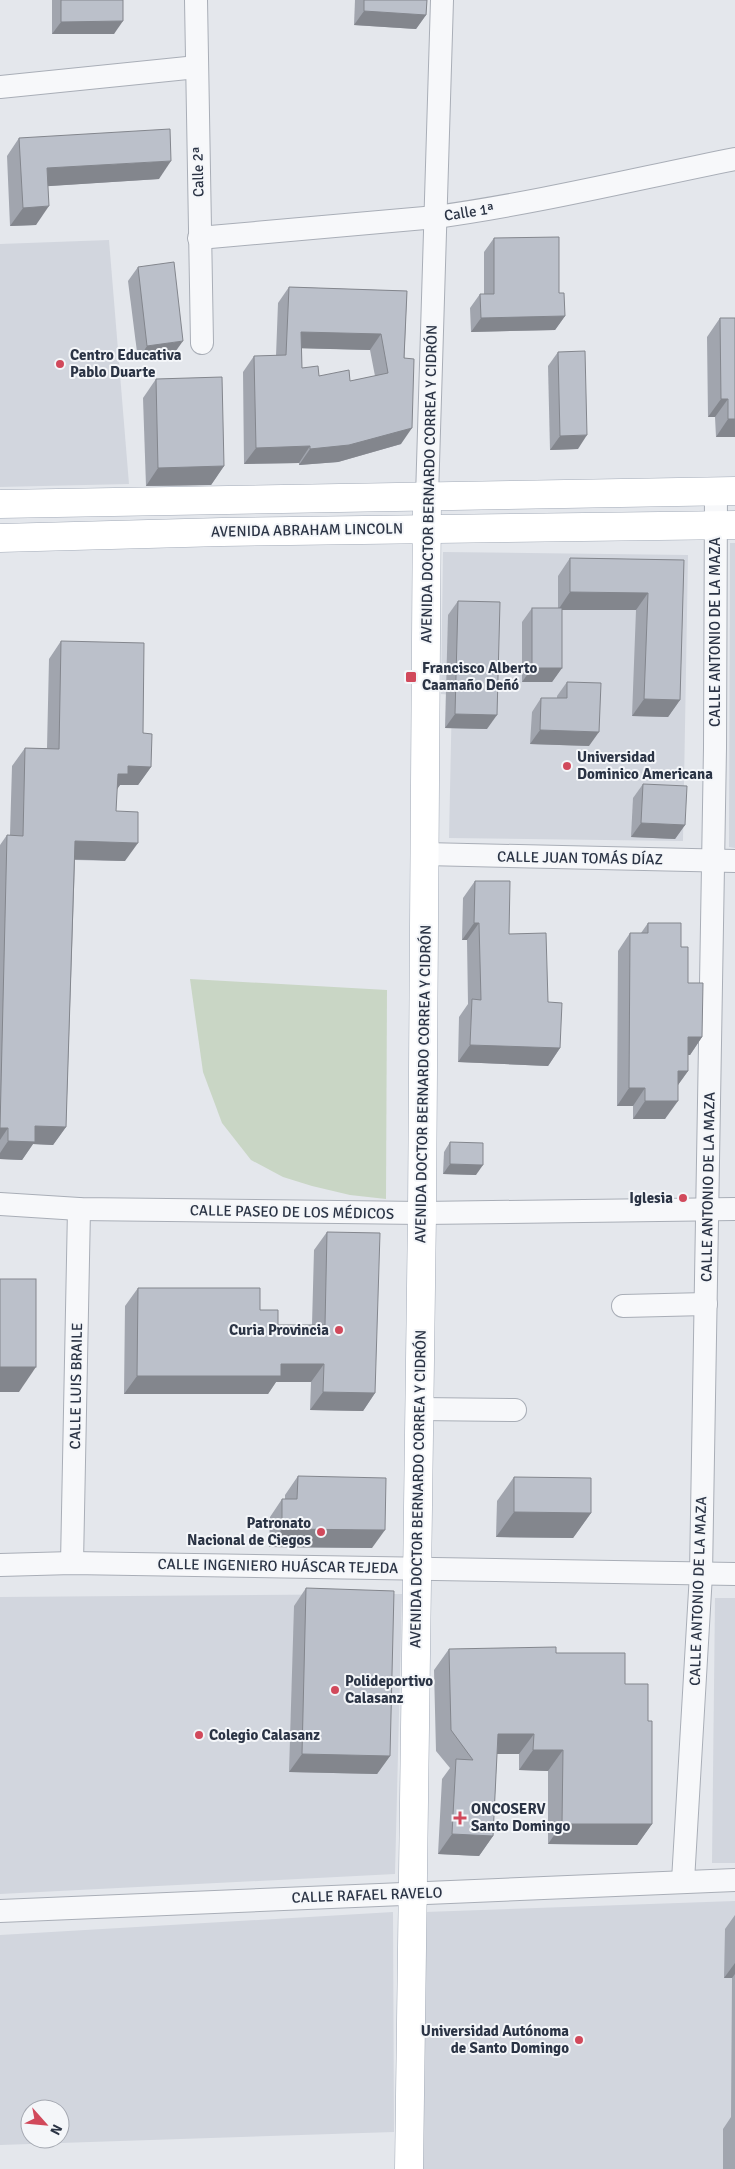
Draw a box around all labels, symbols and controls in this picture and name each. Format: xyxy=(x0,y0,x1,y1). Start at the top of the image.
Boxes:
street label: Calle 2ª xyxy=(189,147,207,197)
street label: Calle 1ª xyxy=(443,199,495,225)
street label: AVENIDA DOCTOR BERNARDO CORREA Y CIDRÓN xyxy=(416,325,441,643)
place label: Centro Educativa Pablo Duarte xyxy=(70,346,182,381)
marker: Centro Educativa Pablo Duarte xyxy=(54,358,66,370)
street label: AVENIDA ABRAHAM LINCOLN xyxy=(211,519,403,541)
street label: CALLE ANTONIO DE LA MAZA xyxy=(706,537,724,727)
place label: Francisco Alberto Caamaño Deñó xyxy=(422,659,538,694)
marker: Francisco Alberto Caamaño Deñó xyxy=(404,670,418,684)
place label: Universidad Dominico Americana xyxy=(577,748,713,783)
marker: Universidad Dominico Americana xyxy=(561,760,573,772)
street label: CALLE JUAN TOMÁS DÍAZ xyxy=(497,847,663,868)
street label: AVENIDA DOCTOR BERNARDO CORREA Y CIDRÓN xyxy=(410,925,435,1243)
street label: CALLE ANTONIO DE LA MAZA xyxy=(697,1092,719,1282)
place label: Iglesia xyxy=(629,1189,673,1207)
marker: Iglesia xyxy=(677,1192,689,1204)
street label: CALLE PASEO DE LOS MÉDICOS xyxy=(190,1200,394,1223)
place label: Curia Provincia xyxy=(229,1321,329,1339)
street label: CALLE LUIS BRAILE xyxy=(66,1323,86,1449)
marker: Curia Provincia xyxy=(333,1324,345,1336)
street label: AVENIDA DOCTOR BERNARDO CORREA Y CIDRÓN xyxy=(405,1330,430,1648)
street label: CALLE ANTONIO DE LA MAZA xyxy=(686,1496,710,1686)
place label: Patronato Nacional de Ciegos xyxy=(187,1514,311,1549)
marker: Patronato Nacional de Ciegos xyxy=(315,1526,327,1538)
street label: CALLE INGENIERO HUÁSCAR TEJEDA xyxy=(157,1554,399,1577)
place label: Polideportivo Calasanz xyxy=(345,1672,433,1707)
marker: Polideportivo Calasanz xyxy=(329,1684,341,1696)
place label: Colegio Calasanz xyxy=(209,1726,320,1744)
marker: Colegio Calasanz xyxy=(193,1729,205,1741)
place label: ONCOSERV Santo Domingo xyxy=(471,1800,571,1835)
marker: ONCOSERV Santo Domingo xyxy=(453,1811,467,1825)
street label: CALLE RAFAEL RAVELO xyxy=(291,1883,443,1907)
place label: Universidad Autónoma de Santo Domingo xyxy=(421,2022,569,2057)
marker: Universidad Autónoma de Santo Domingo xyxy=(573,2034,585,2046)
north arrow xyxy=(20,2099,70,2149)
text: N xyxy=(46,2121,66,2138)

